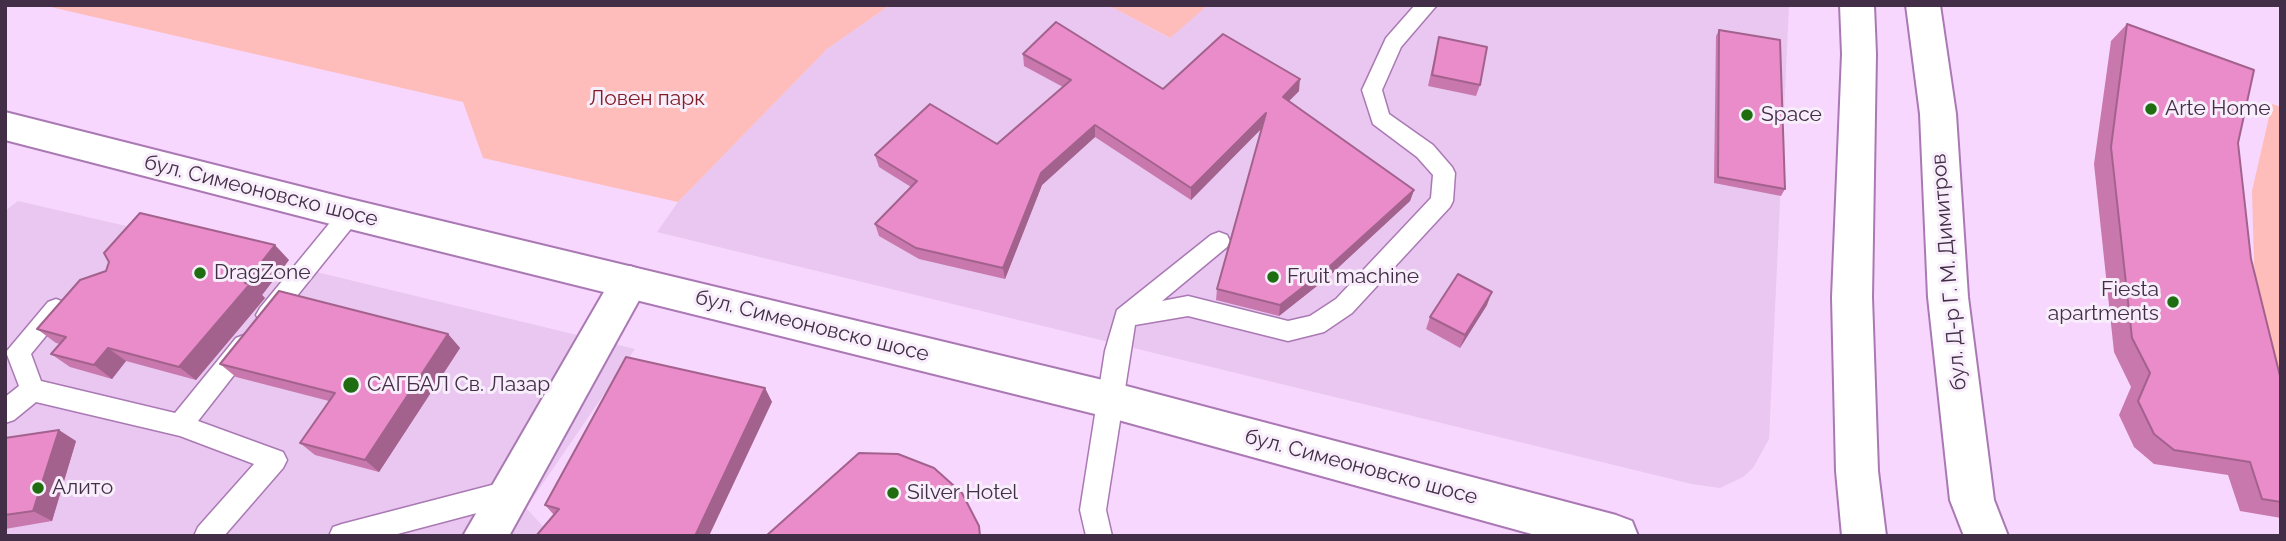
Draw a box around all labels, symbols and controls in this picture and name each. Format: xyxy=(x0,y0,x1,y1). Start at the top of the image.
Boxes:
park label: Ловен парк xyxy=(589,86,705,112)
place label: Arte Home xyxy=(2165,96,2271,122)
marker: Arte Home xyxy=(2143,101,2159,117)
place label: Space xyxy=(1761,102,1822,128)
marker: Space xyxy=(1739,107,1755,123)
street label: бул. Симеоновско шосе xyxy=(141,150,381,232)
street label: бул. Д-р Г. М. Димитров xyxy=(1926,152,1972,392)
place label: DragZone xyxy=(214,260,311,286)
place label: Fruit machine xyxy=(1287,264,1419,290)
marker: DragZone xyxy=(192,265,208,281)
marker: Fruit machine xyxy=(1265,269,1281,285)
place label: Fiesta apartments xyxy=(2048,277,2159,327)
street label: бул. Симеоновско шосе xyxy=(692,285,932,367)
marker: Fiesta apartments xyxy=(2165,294,2181,310)
place label: САГБАЛ Св. Лазар xyxy=(367,372,550,398)
marker: САГБАЛ Св. Лазар xyxy=(341,375,361,395)
street label: бул. Симеоновско шосе xyxy=(1242,424,1480,510)
place label: Алито xyxy=(52,475,113,501)
marker: Алито xyxy=(30,480,46,496)
place label: Silver Hotel xyxy=(907,480,1018,506)
marker: Silver Hotel xyxy=(885,485,901,501)

